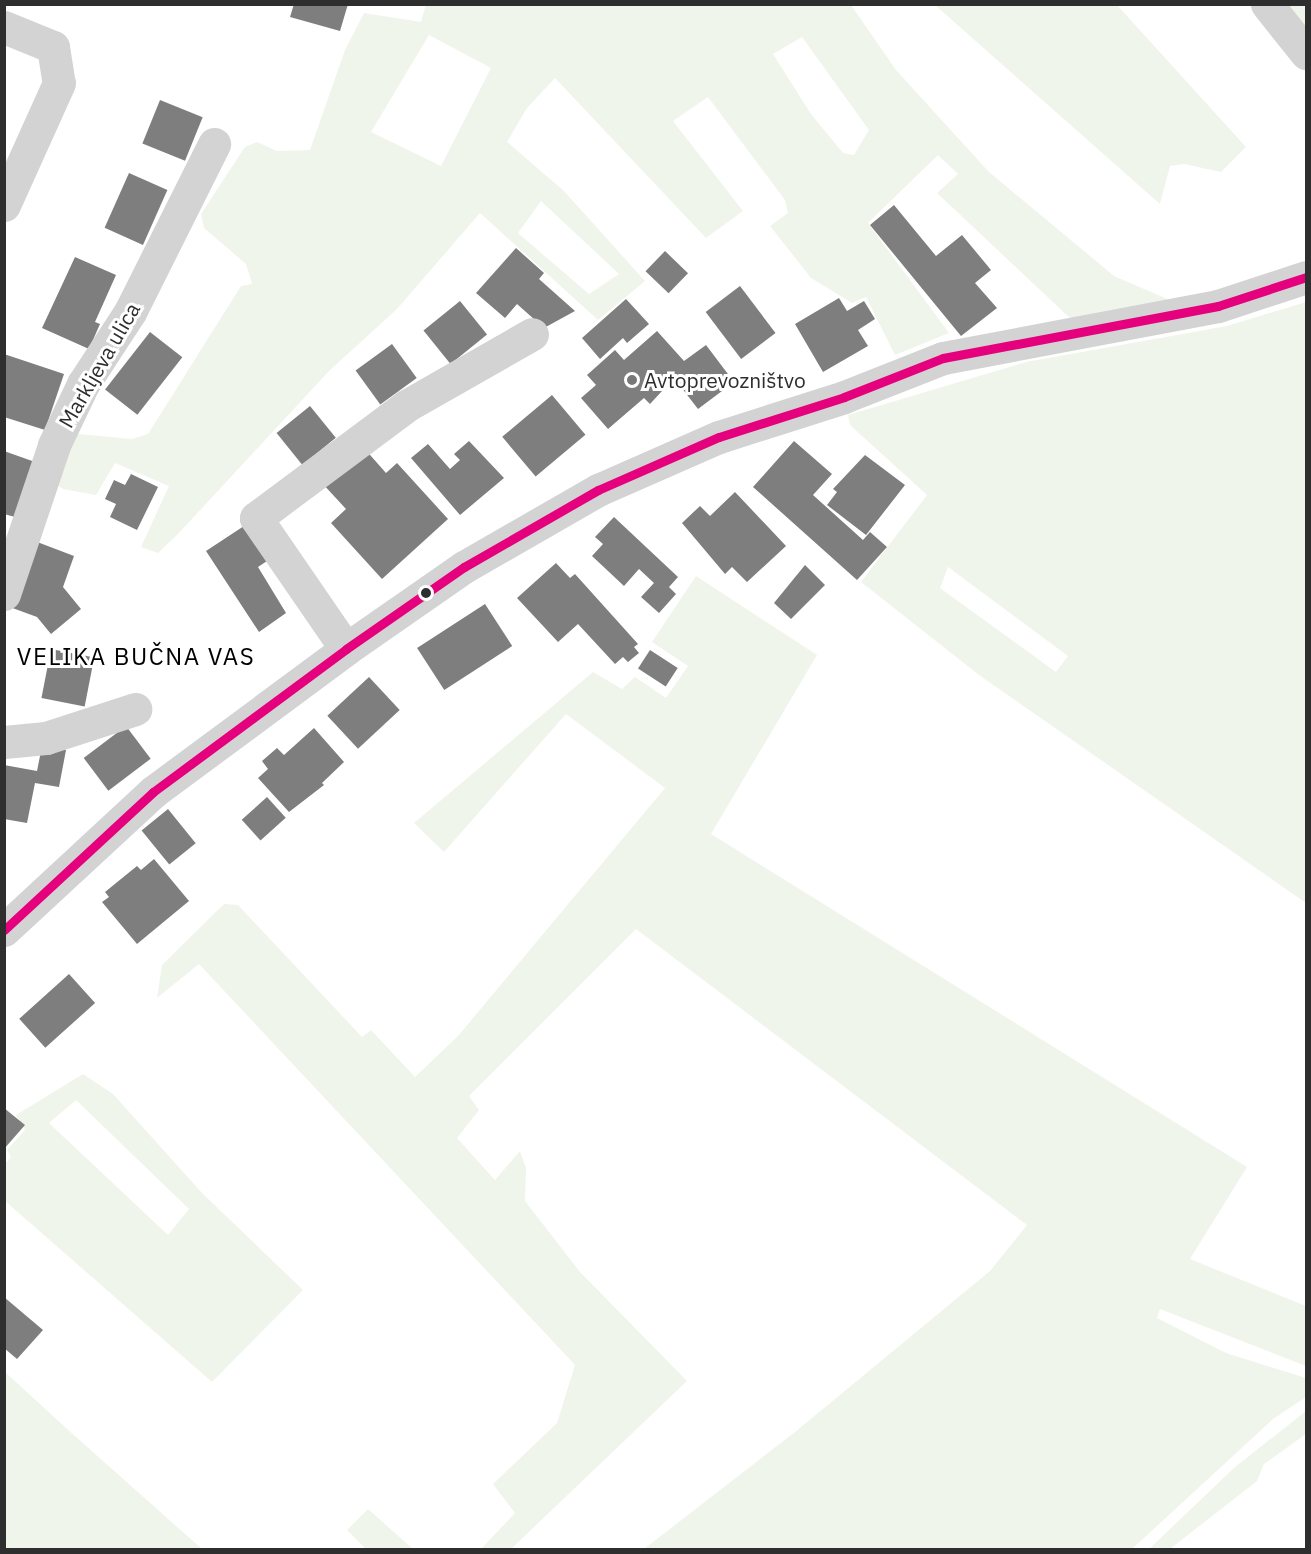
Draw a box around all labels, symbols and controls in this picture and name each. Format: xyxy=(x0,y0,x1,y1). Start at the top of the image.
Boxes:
street label: Markljeva ulica xyxy=(53,298,145,432)
place label: Avtoprevozništvo xyxy=(644,367,806,393)
marker: Avtoprevozništvo xyxy=(625,373,639,387)
unlabelled marker xyxy=(420,587,432,599)
district label: VELIKA BUČNA VAS xyxy=(17,643,255,671)

